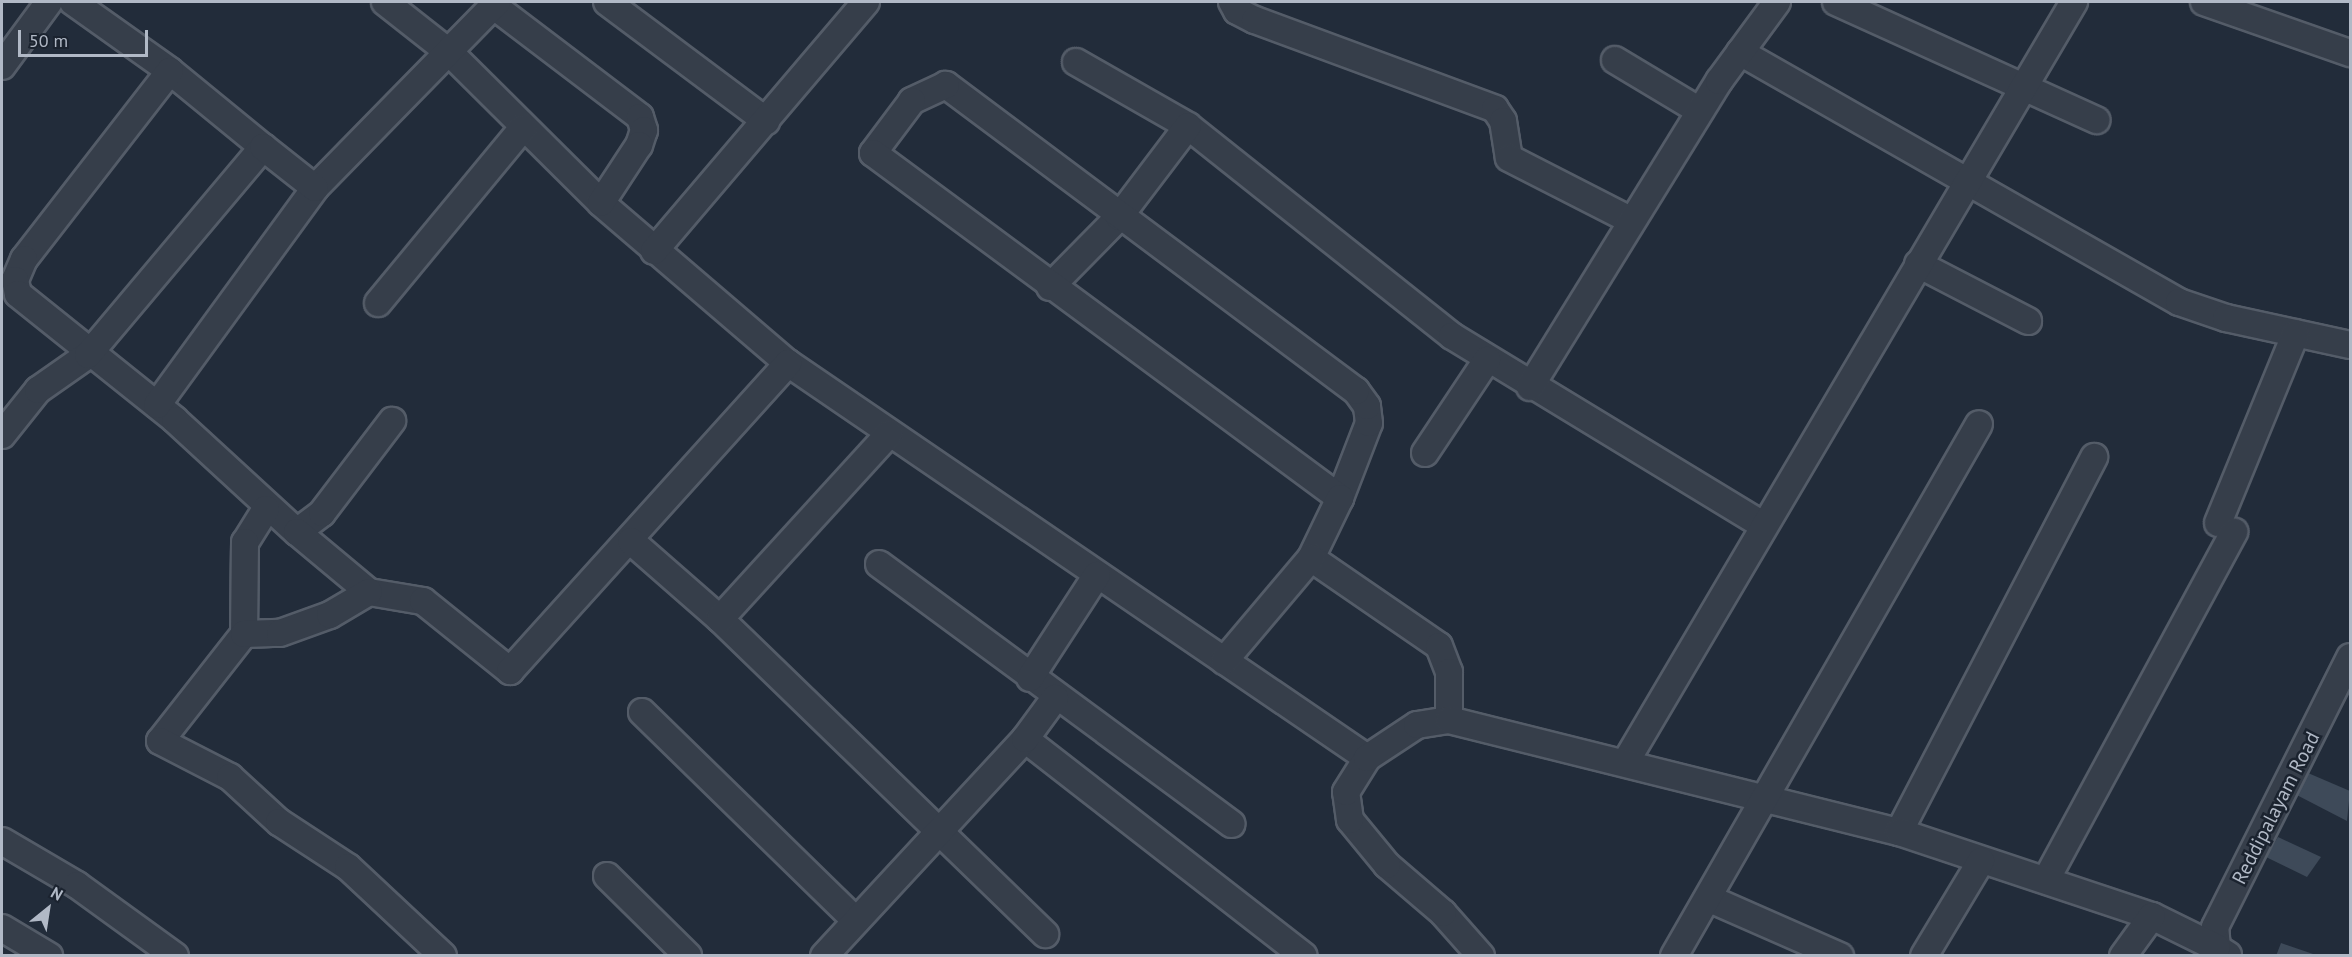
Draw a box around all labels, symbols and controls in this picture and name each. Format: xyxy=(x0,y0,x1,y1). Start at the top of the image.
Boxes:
scale bar xyxy=(21,18,152,56)
text: 50 m xyxy=(29,29,68,52)
street label: Reddipalayam Road xyxy=(2227,728,2325,888)
north arrow xyxy=(18,879,78,939)
text: N xyxy=(47,882,67,905)

